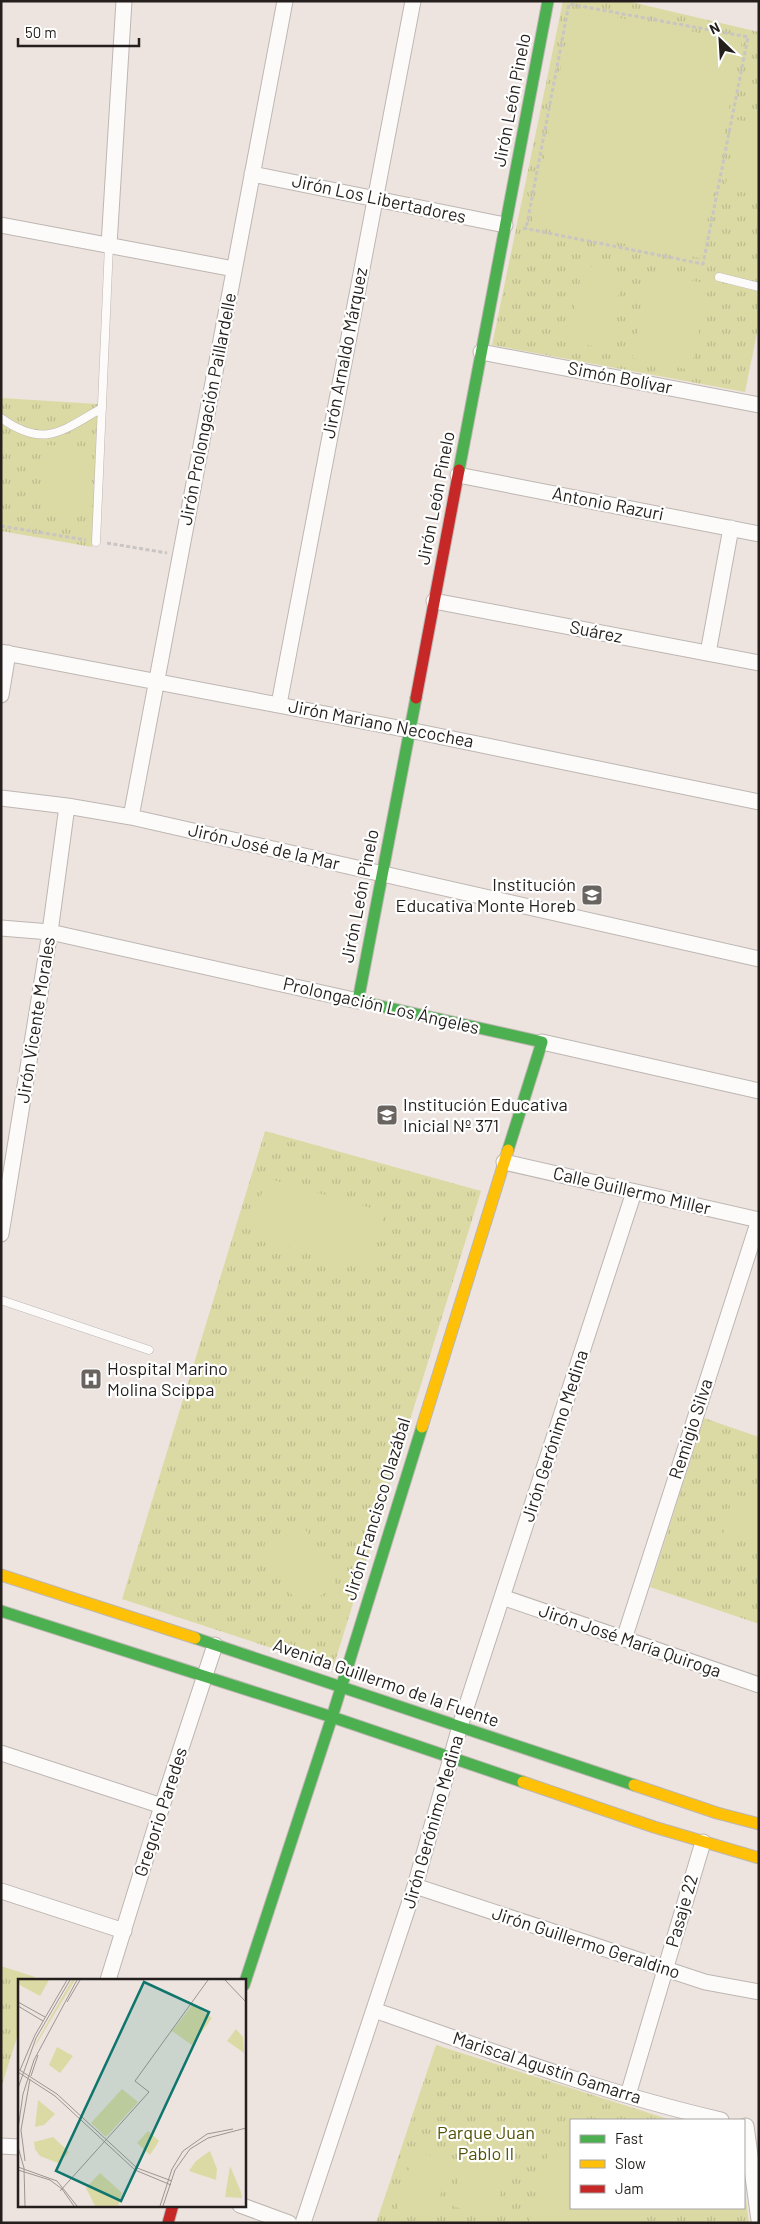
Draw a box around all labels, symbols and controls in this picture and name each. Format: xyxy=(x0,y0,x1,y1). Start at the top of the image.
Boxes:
scale bar xyxy=(18,15,139,47)
north arrow xyxy=(695,15,745,65)
text: N xyxy=(706,18,722,37)
text: 50 m xyxy=(25,23,57,41)
street label: Jirón León Pinelo xyxy=(487,31,535,168)
street label: Jirón Los Libertadores xyxy=(290,169,468,227)
street label: Jirón Arnaldo Márquez xyxy=(317,265,371,440)
street label: Jirón Prolongación Paillardelle xyxy=(174,291,240,527)
street label: Simón Bolívar xyxy=(566,356,675,398)
street label: Jirón León Pinelo xyxy=(411,429,459,566)
street label: Antonio Razuri xyxy=(550,481,666,525)
street label: Suárez xyxy=(568,615,625,647)
street label: Jirón Mariano Necochea xyxy=(287,694,476,752)
street label: Jirón José de la Mar xyxy=(186,818,343,874)
street label: Jirón León Pinelo xyxy=(335,827,383,964)
place label: Institución Educativa Monte Horeb xyxy=(396,873,576,916)
school or university icon: Institución Educativa Monte Horeb xyxy=(580,883,604,907)
street label: Jirón Vicente Morales xyxy=(11,935,59,1105)
street label: Prolongación Los Ángeles xyxy=(281,972,481,1038)
place label: Institución Educativa Inicial Nº 371 xyxy=(403,1093,568,1136)
school or university icon: Institución Educativa Inicial Nº 371 xyxy=(375,1103,399,1127)
street label: Calle Guillermo Miller xyxy=(551,1161,714,1219)
street label: Jirón Gerónimo Medina xyxy=(516,1347,592,1524)
place label: Hospital Marino Molina Scippa xyxy=(107,1357,228,1400)
hospital icon: Hospital Marino Molina Scippa xyxy=(79,1367,103,1391)
street label: Remigio Silva xyxy=(663,1376,717,1482)
street label: Jirón Francisco Olazábal xyxy=(338,1415,414,1603)
street label: Jirón José María Quiroga xyxy=(536,1599,724,1682)
street label: Avenida Guillermo de la Fuente xyxy=(270,1633,502,1731)
street label: Jirón Gerónimo Medina xyxy=(397,1732,467,1911)
street label: Gregorio Paredes xyxy=(129,1744,191,1879)
street label: Pasaje 22 xyxy=(660,1872,702,1950)
street label: Jirón Guillermo Geraldino xyxy=(489,1901,683,1983)
inset map xyxy=(18,1979,245,2206)
street label: Mariscal Agustín Gamarra xyxy=(450,2026,644,2108)
legend xyxy=(570,2119,745,2209)
park label: Parque Juan Pablo II xyxy=(437,2121,535,2164)
text: Fast xyxy=(615,2129,643,2147)
text: Slow xyxy=(615,2154,646,2172)
text: Jam xyxy=(615,2179,644,2197)

